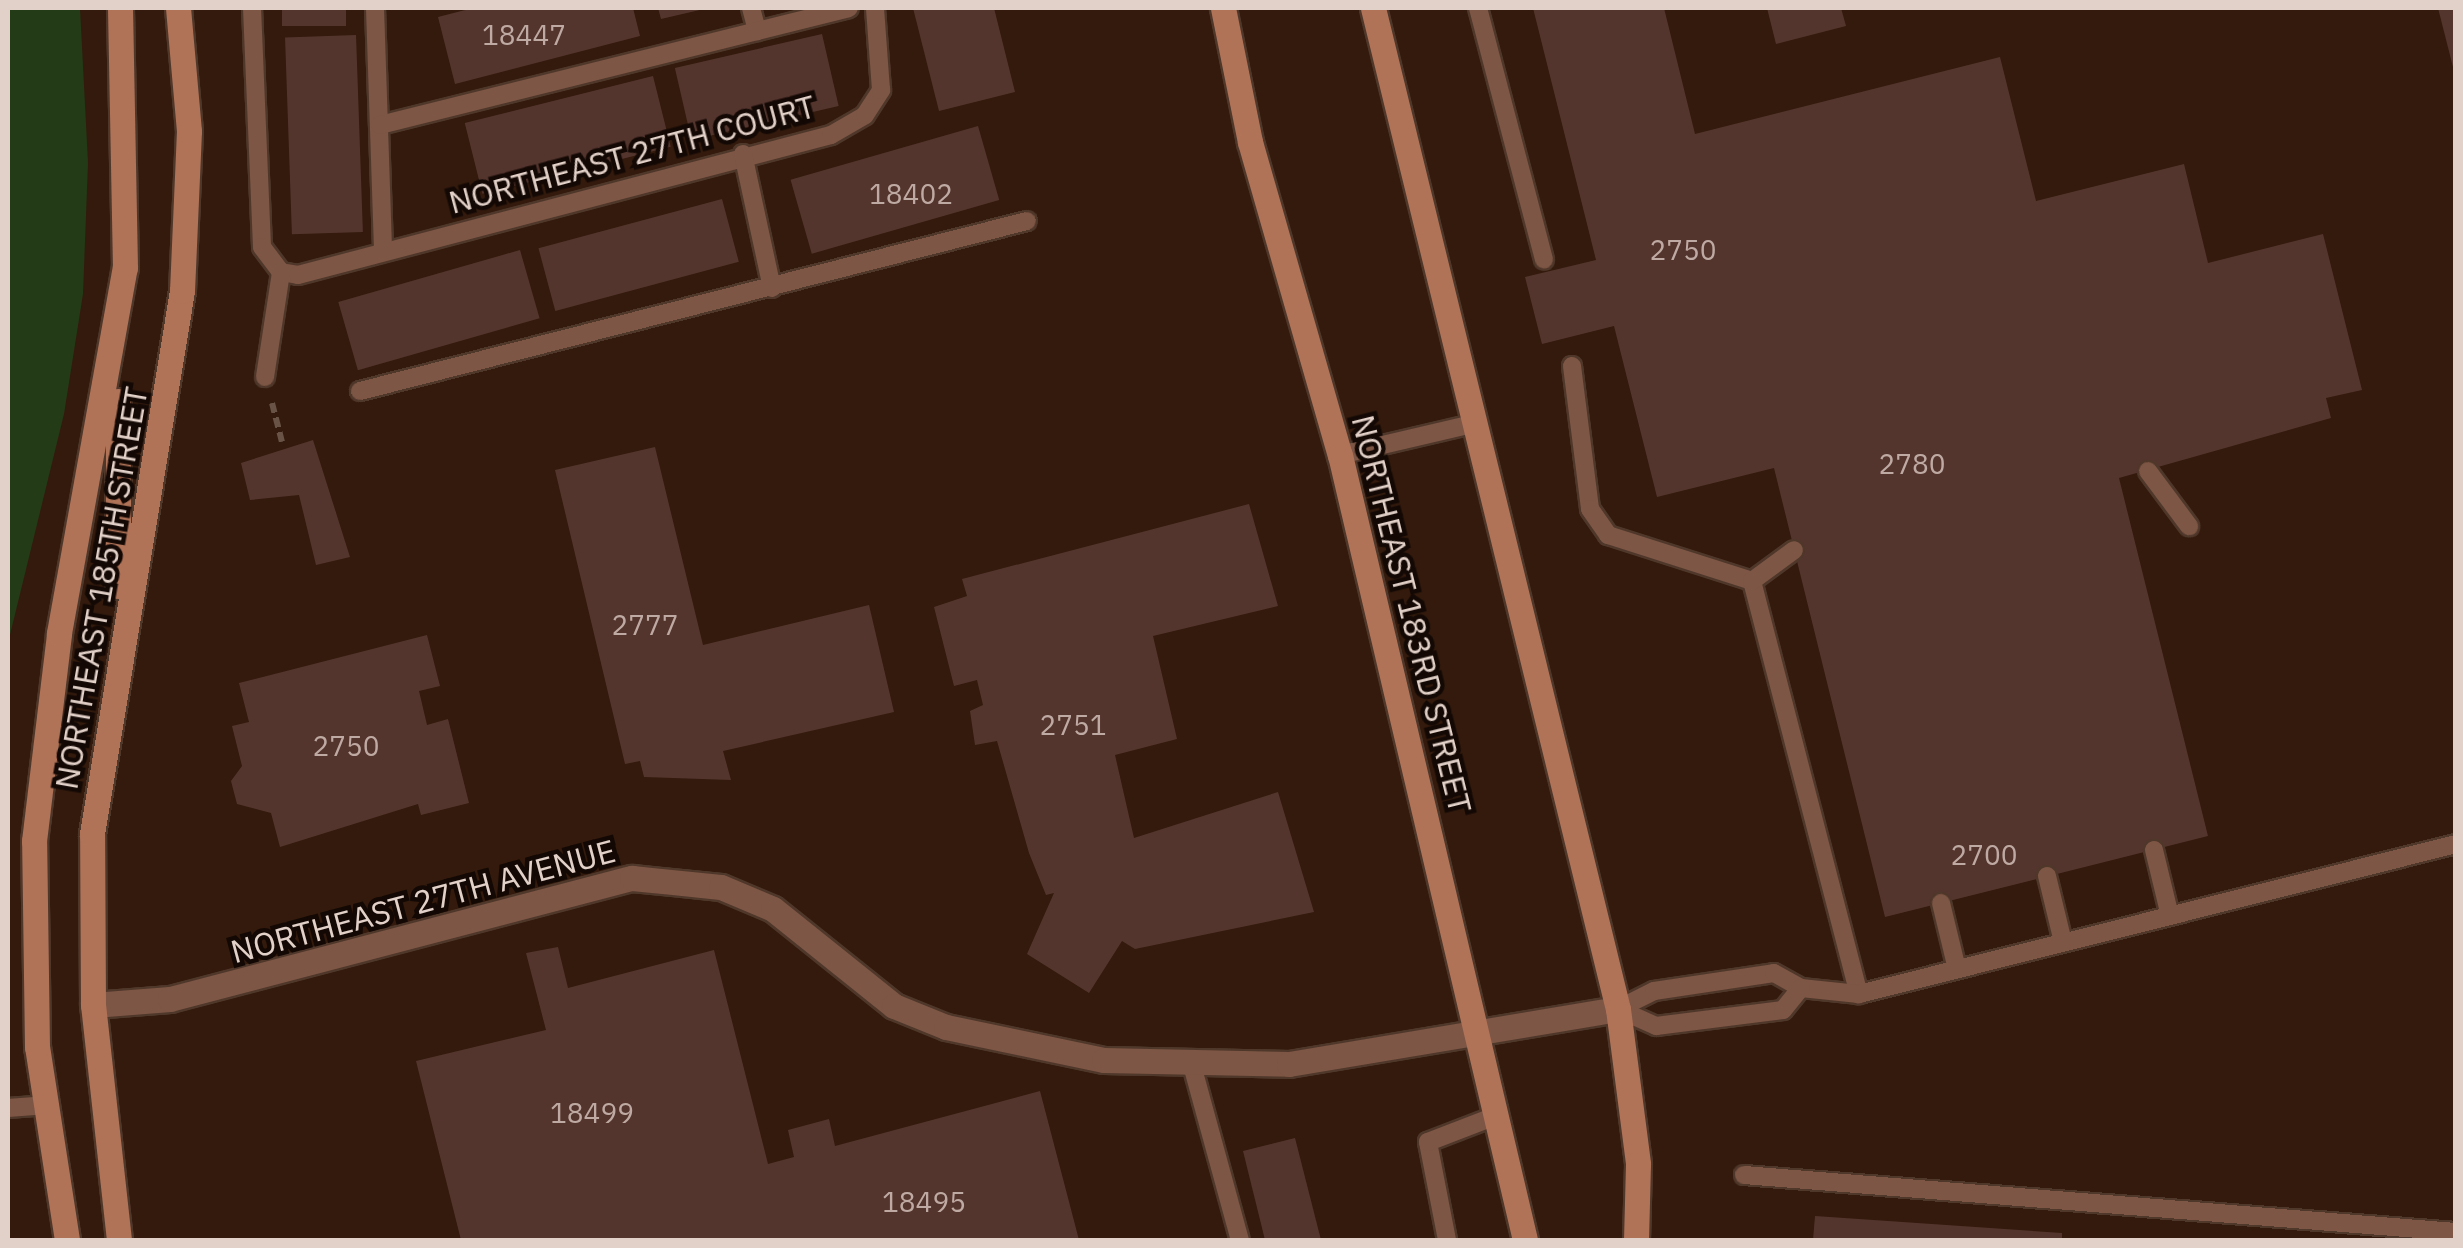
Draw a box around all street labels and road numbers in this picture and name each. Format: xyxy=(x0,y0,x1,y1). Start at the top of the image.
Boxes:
street label: NORTHEAST 27TH COURT xyxy=(445,87,819,221)
street label: NORTHEAST 185TH STREET xyxy=(47,384,155,792)
street label: NORTHEAST 183RD STREET xyxy=(1344,411,1480,817)
street label: NORTHEAST 27TH AVENUE xyxy=(227,831,619,971)

